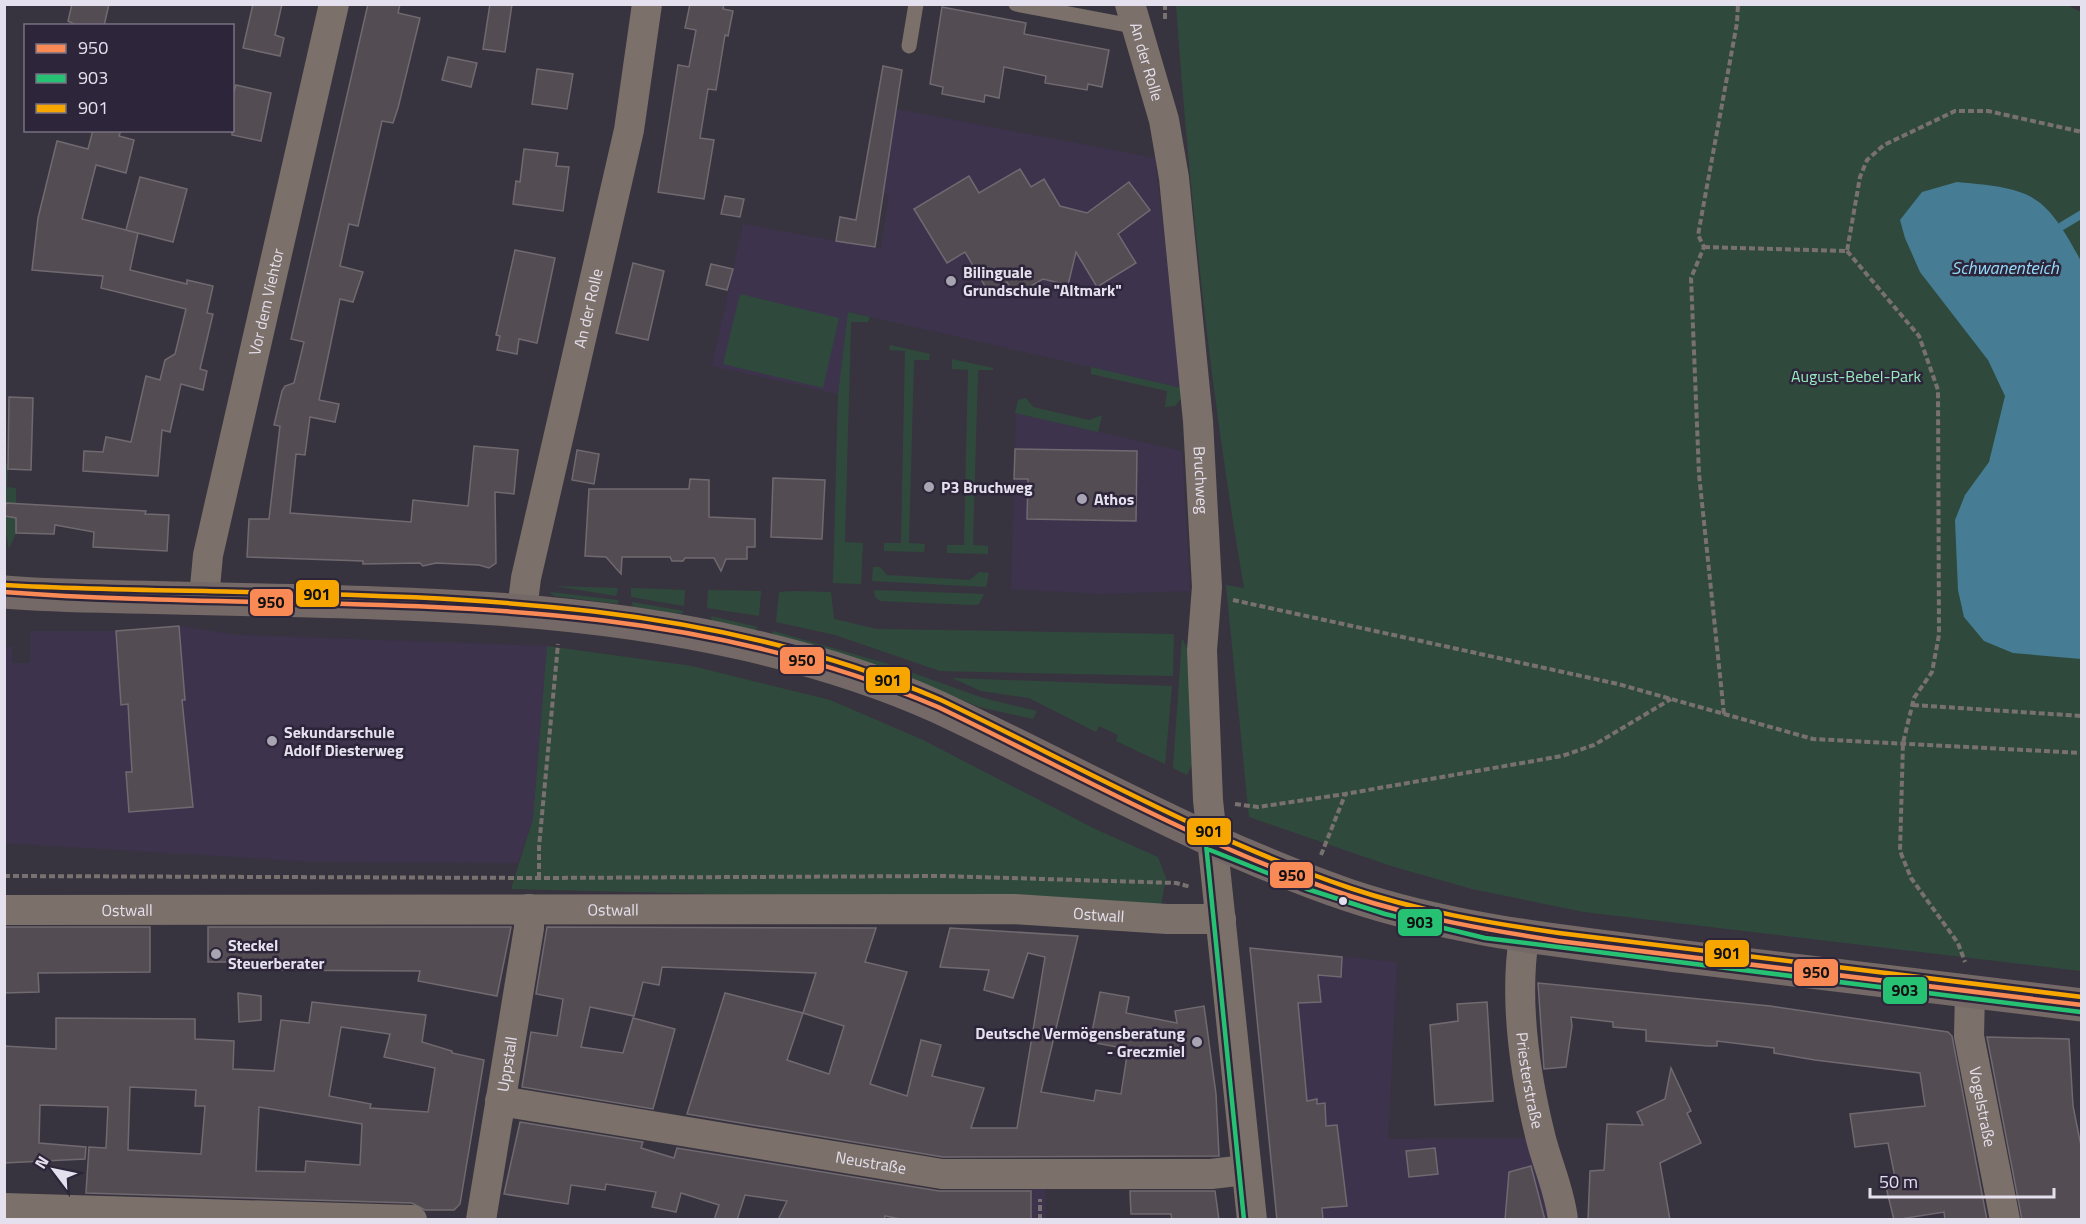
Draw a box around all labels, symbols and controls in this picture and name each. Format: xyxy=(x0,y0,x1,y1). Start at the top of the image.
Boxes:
street label: An der Rolle xyxy=(1124,19,1170,104)
legend xyxy=(24,24,234,132)
text: 950 xyxy=(78,34,108,61)
text: 903 xyxy=(78,64,108,91)
text: 901 xyxy=(78,94,108,121)
street label: Vor dem Viehtor xyxy=(242,246,290,357)
water label: Schwanenteich xyxy=(1951,254,2060,281)
place label: Bilinguale Grundschule "Altmark" xyxy=(963,260,1122,302)
street label: An der Rolle xyxy=(567,266,609,350)
marker: Bilinguale Grundschule "Altmark" xyxy=(944,274,958,288)
park label: August-Bebel-Park xyxy=(1791,364,1921,388)
street label: Bruchweg xyxy=(1187,445,1215,515)
place label: P3 Bruchweg xyxy=(941,475,1033,499)
marker: P3 Bruchweg xyxy=(922,480,936,494)
place label: Athos xyxy=(1094,487,1134,511)
marker: Athos xyxy=(1075,492,1089,506)
line badge: 901 xyxy=(295,579,340,608)
text: 901 xyxy=(304,582,330,606)
line badge: 950 xyxy=(249,588,294,617)
text: 950 xyxy=(258,590,284,614)
line badge: 950 xyxy=(779,646,825,675)
text: 950 xyxy=(789,648,815,672)
line badge: 901 xyxy=(865,666,911,694)
text: 901 xyxy=(875,668,901,692)
place label: Sekundarschule Adolf Diesterweg xyxy=(284,720,404,762)
marker: Sekundarschule Adolf Diesterweg xyxy=(265,734,279,748)
line badge: 901 xyxy=(1186,817,1232,846)
text: 901 xyxy=(1196,819,1222,843)
line badge: 950 xyxy=(1269,861,1314,889)
text: 950 xyxy=(1279,863,1305,887)
unlabelled marker xyxy=(1337,895,1349,907)
street label: Ostwall xyxy=(587,897,639,921)
street label: Ostwall xyxy=(101,898,153,922)
street label: Ostwall xyxy=(1072,901,1125,928)
line badge: 903 xyxy=(1397,908,1443,937)
text: 903 xyxy=(1407,910,1433,934)
place label: Steckel Steuerberater xyxy=(228,933,325,975)
line badge: 901 xyxy=(1704,939,1750,968)
text: 901 xyxy=(1714,941,1740,965)
marker: Steckel Steuerberater xyxy=(209,947,223,961)
line badge: 950 xyxy=(1793,958,1839,987)
text: 950 xyxy=(1803,960,1829,984)
line badge: 903 xyxy=(1882,976,1928,1005)
text: 903 xyxy=(1892,978,1918,1002)
place label: Deutsche Vermögensberatung - Greczmiel xyxy=(975,1021,1185,1063)
street label: Priesterstraße xyxy=(1510,1031,1550,1131)
street label: Uppstall xyxy=(490,1035,523,1094)
marker: Deutsche Vermögensberatung - Greczmiel xyxy=(1190,1035,1204,1049)
street label: Vogelstraße xyxy=(1963,1064,2002,1149)
north arrow xyxy=(24,1140,84,1200)
street label: Neustraße xyxy=(834,1145,908,1180)
text: N xyxy=(28,1151,54,1173)
scale bar xyxy=(1870,1161,2054,1199)
text: 50 m xyxy=(1879,1168,1918,1195)

